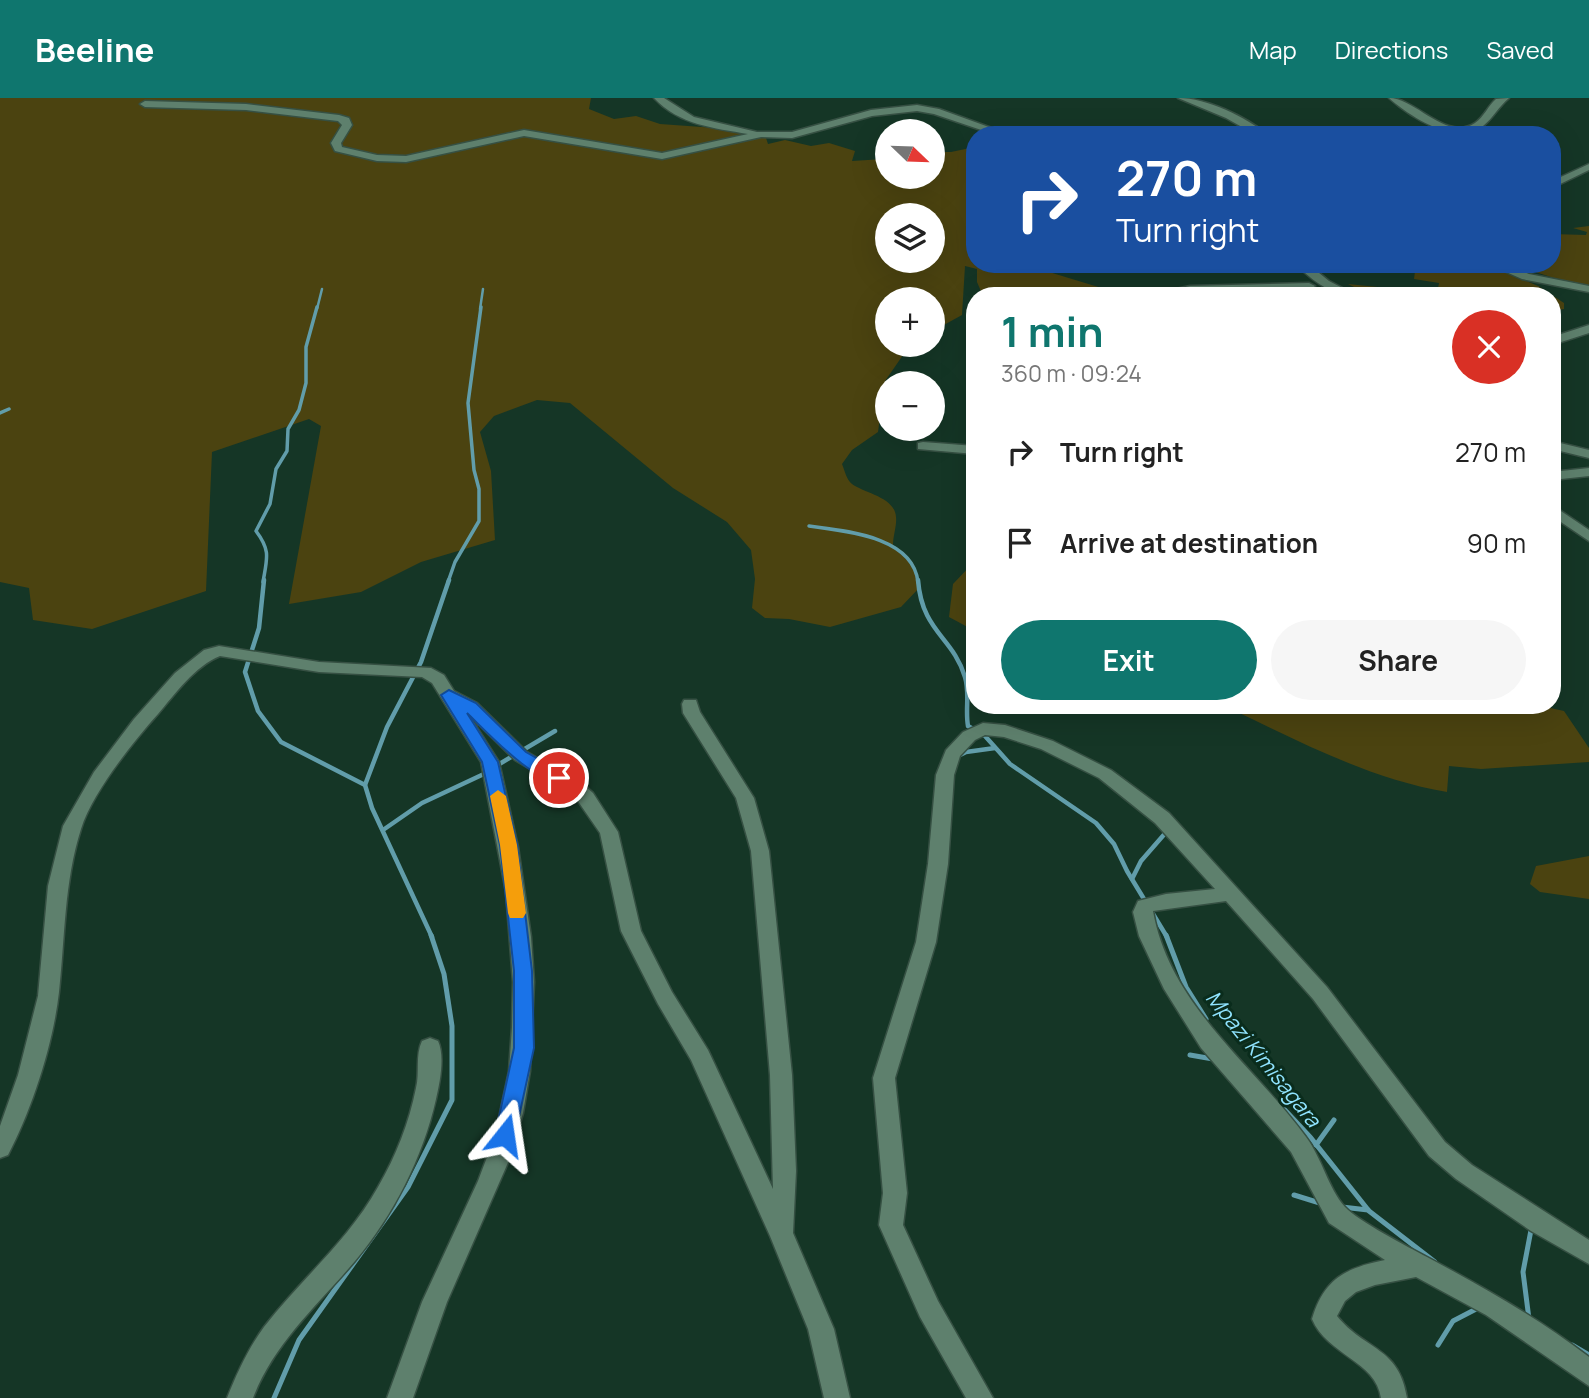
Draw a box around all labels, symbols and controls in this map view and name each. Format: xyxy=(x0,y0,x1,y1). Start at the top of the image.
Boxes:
text: Beeline xyxy=(35,27,154,72)
text: Map xyxy=(1249,33,1297,66)
text: Directions xyxy=(1335,33,1448,66)
text: Saved xyxy=(1486,33,1554,66)
north arrow xyxy=(875,119,945,189)
map controls xyxy=(875,119,945,441)
text: 270 m xyxy=(1116,144,1257,211)
icon: right xyxy=(1001,154,1092,245)
button: layers xyxy=(875,203,945,273)
text: Turn right xyxy=(1116,208,1259,252)
button: + xyxy=(875,287,945,357)
text: 1 min xyxy=(1001,302,1104,360)
button: close xyxy=(1452,310,1526,384)
text: 360 m · 09:24 xyxy=(1001,357,1142,389)
button: − xyxy=(875,371,945,441)
icon: right xyxy=(1001,433,1039,471)
text: Turn right xyxy=(1060,434,1184,470)
text: 270 m xyxy=(1455,434,1526,470)
icon: arrive xyxy=(1001,524,1039,562)
text: Arrive at destination xyxy=(1060,525,1318,561)
text: 90 m xyxy=(1467,525,1526,561)
button: Exit xyxy=(1001,620,1257,700)
button: Share xyxy=(1271,620,1526,700)
pin xyxy=(529,748,589,808)
icon: arrive xyxy=(540,759,578,797)
water label: Mpazi Kimisagara xyxy=(1200,984,1328,1133)
position arrow xyxy=(468,1098,542,1172)

